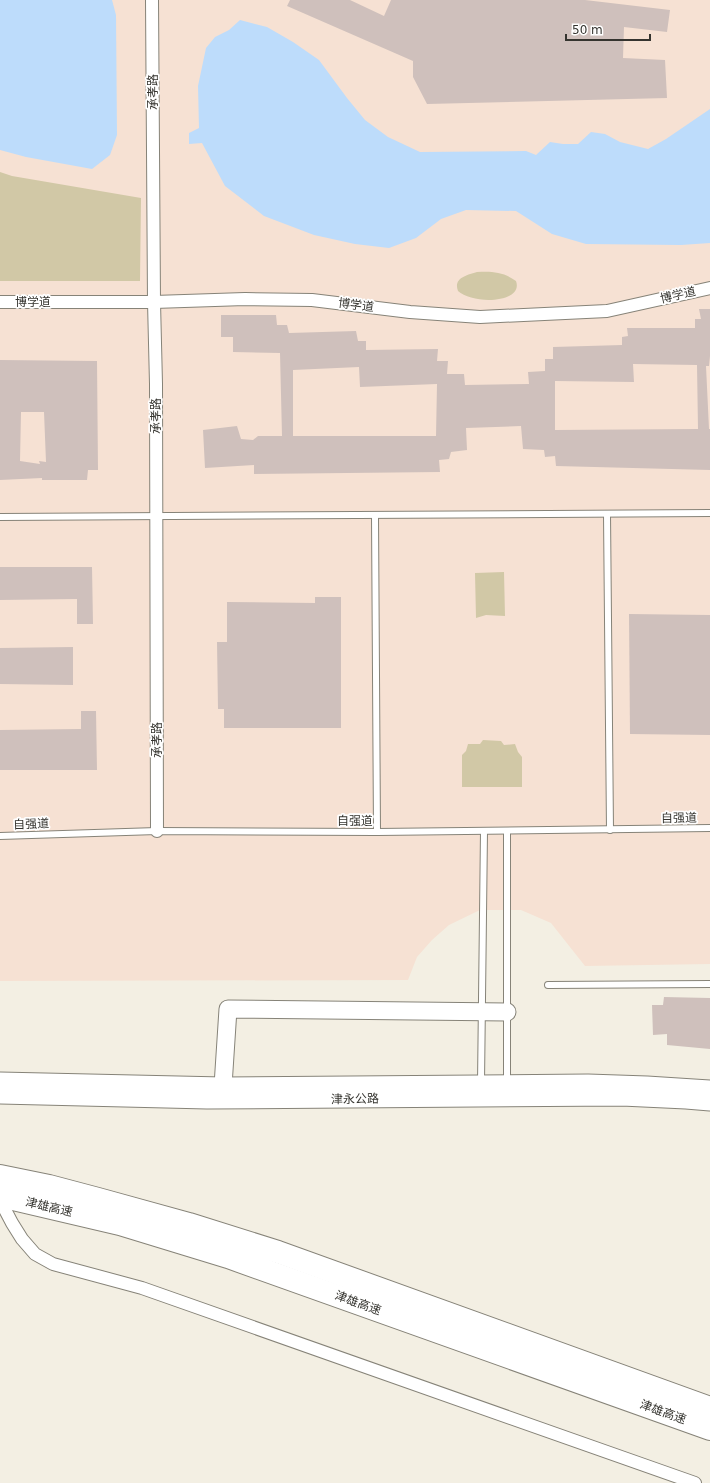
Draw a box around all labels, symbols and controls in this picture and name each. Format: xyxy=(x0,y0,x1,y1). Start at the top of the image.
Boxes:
scale bar xyxy=(566,16,650,42)
text: 50 m xyxy=(572,23,603,37)
street label: 承孝路 xyxy=(146,74,160,110)
street label: 博学道 xyxy=(659,284,697,306)
street label: 博学道 xyxy=(15,295,51,309)
street label: 博学道 xyxy=(337,296,375,314)
street label: 承孝路 xyxy=(149,398,163,434)
street label: 承孝路 xyxy=(150,722,164,758)
street label: 自强道 xyxy=(661,811,697,825)
street label: 自强道 xyxy=(337,814,373,828)
street label: 自强道 xyxy=(13,816,49,832)
street label: 津永公路 xyxy=(331,1092,379,1106)
street label: 津雄高速 xyxy=(24,1195,74,1219)
street label: 津雄高速 xyxy=(333,1288,383,1318)
street label: 津雄高速 xyxy=(638,1397,688,1427)

